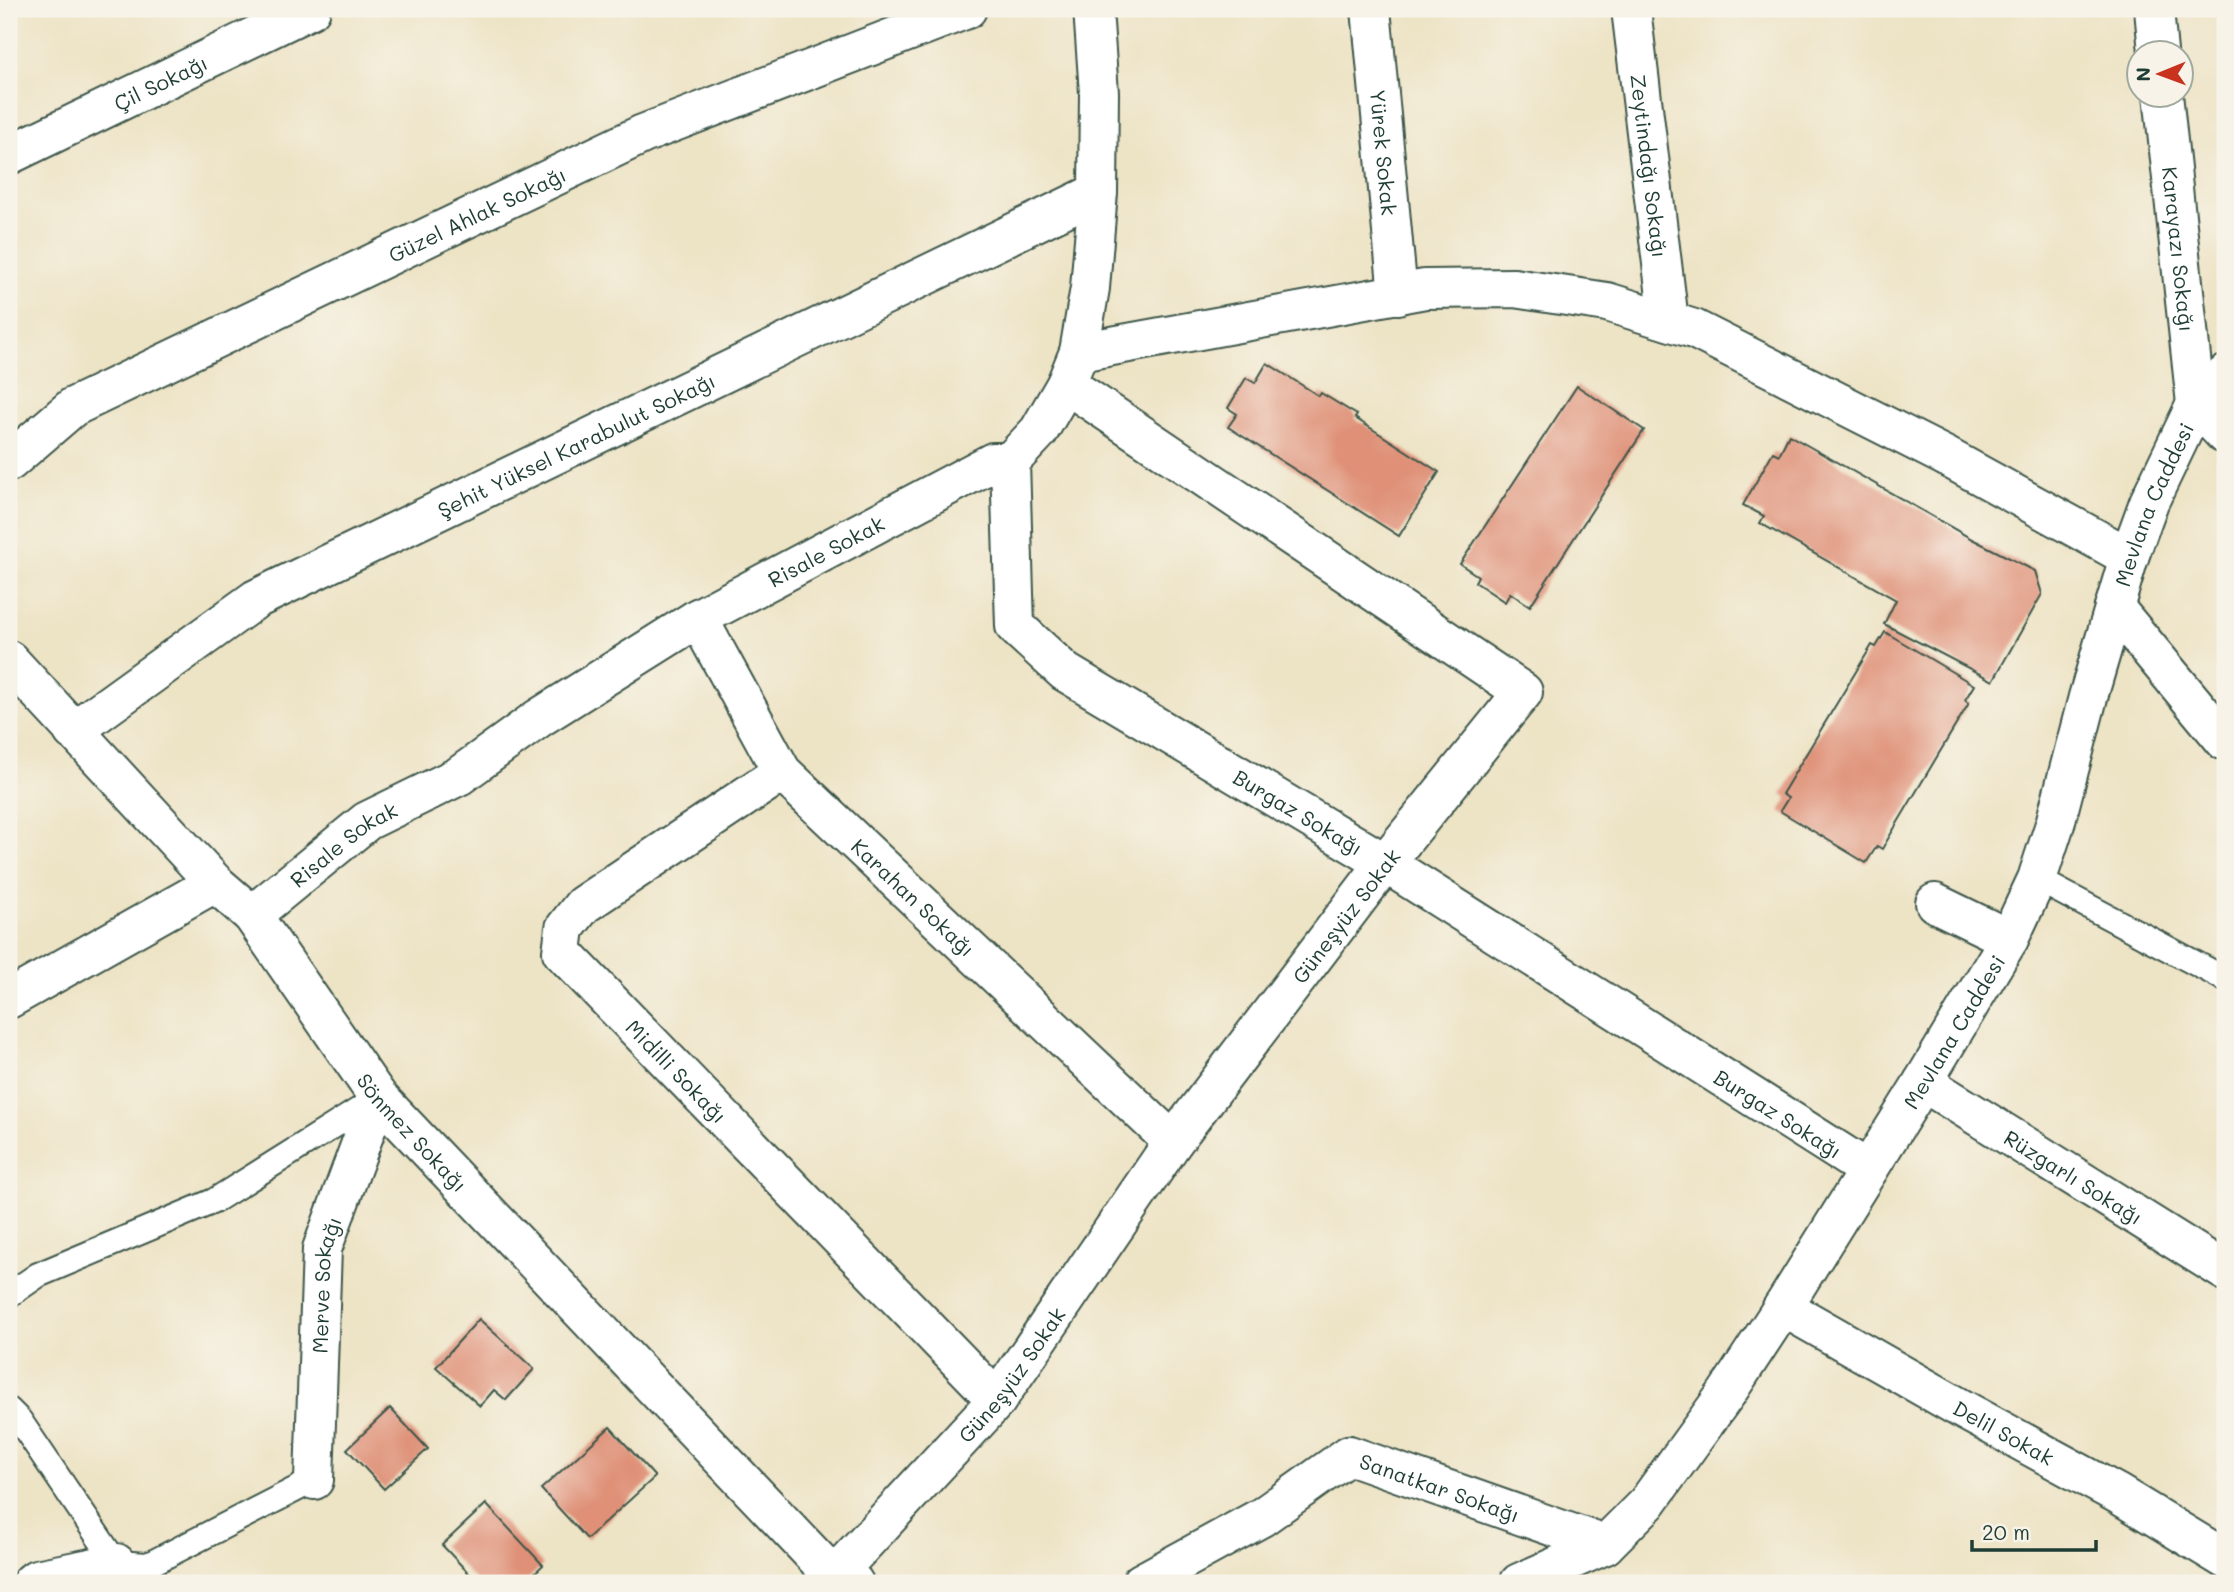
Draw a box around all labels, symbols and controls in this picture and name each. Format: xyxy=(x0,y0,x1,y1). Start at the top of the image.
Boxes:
north arrow xyxy=(2126,38,2196,108)
street label: Çil Sokağı xyxy=(109,48,211,116)
text: N xyxy=(2130,67,2155,82)
street label: Zeytindağı Sokağı xyxy=(1626,73,1675,259)
street label: Yürek Sokak xyxy=(1365,88,1404,217)
street label: Güzel Ahlak Sokağı xyxy=(383,160,570,268)
street label: Karayazı Sokağı xyxy=(2157,165,2202,333)
street label: Şehit Yüksel Karabulut Sokağı xyxy=(433,366,719,523)
street label: Mevlana Caddesi xyxy=(2108,418,2199,589)
street label: Risale Sokak xyxy=(763,509,889,592)
street label: Burgaz Sokağı xyxy=(1229,762,1368,860)
street label: Risale Sokak xyxy=(284,795,401,893)
street label: Karahan Sokağı xyxy=(846,832,981,962)
street label: Güneşyüz Sokak xyxy=(1285,842,1405,988)
street label: Mevlana Caddesi xyxy=(1896,949,2010,1113)
street label: Midilli Sokağı xyxy=(621,1013,733,1128)
street label: Burgaz Sokağı xyxy=(1710,1063,1847,1164)
street label: Sönmez Sokağı xyxy=(352,1067,474,1197)
street label: Rüzgarlı Sokağı xyxy=(2000,1123,2148,1230)
street label: Merve Sokağı xyxy=(305,1212,346,1354)
street label: Güneşyüz Sokak xyxy=(952,1301,1070,1448)
street label: Delil Sokak xyxy=(1949,1394,2059,1470)
street label: Sanatkar Sokağı xyxy=(1356,1446,1523,1528)
scale bar xyxy=(1972,1508,2096,1552)
text: 20 m xyxy=(1982,1518,2030,1545)

